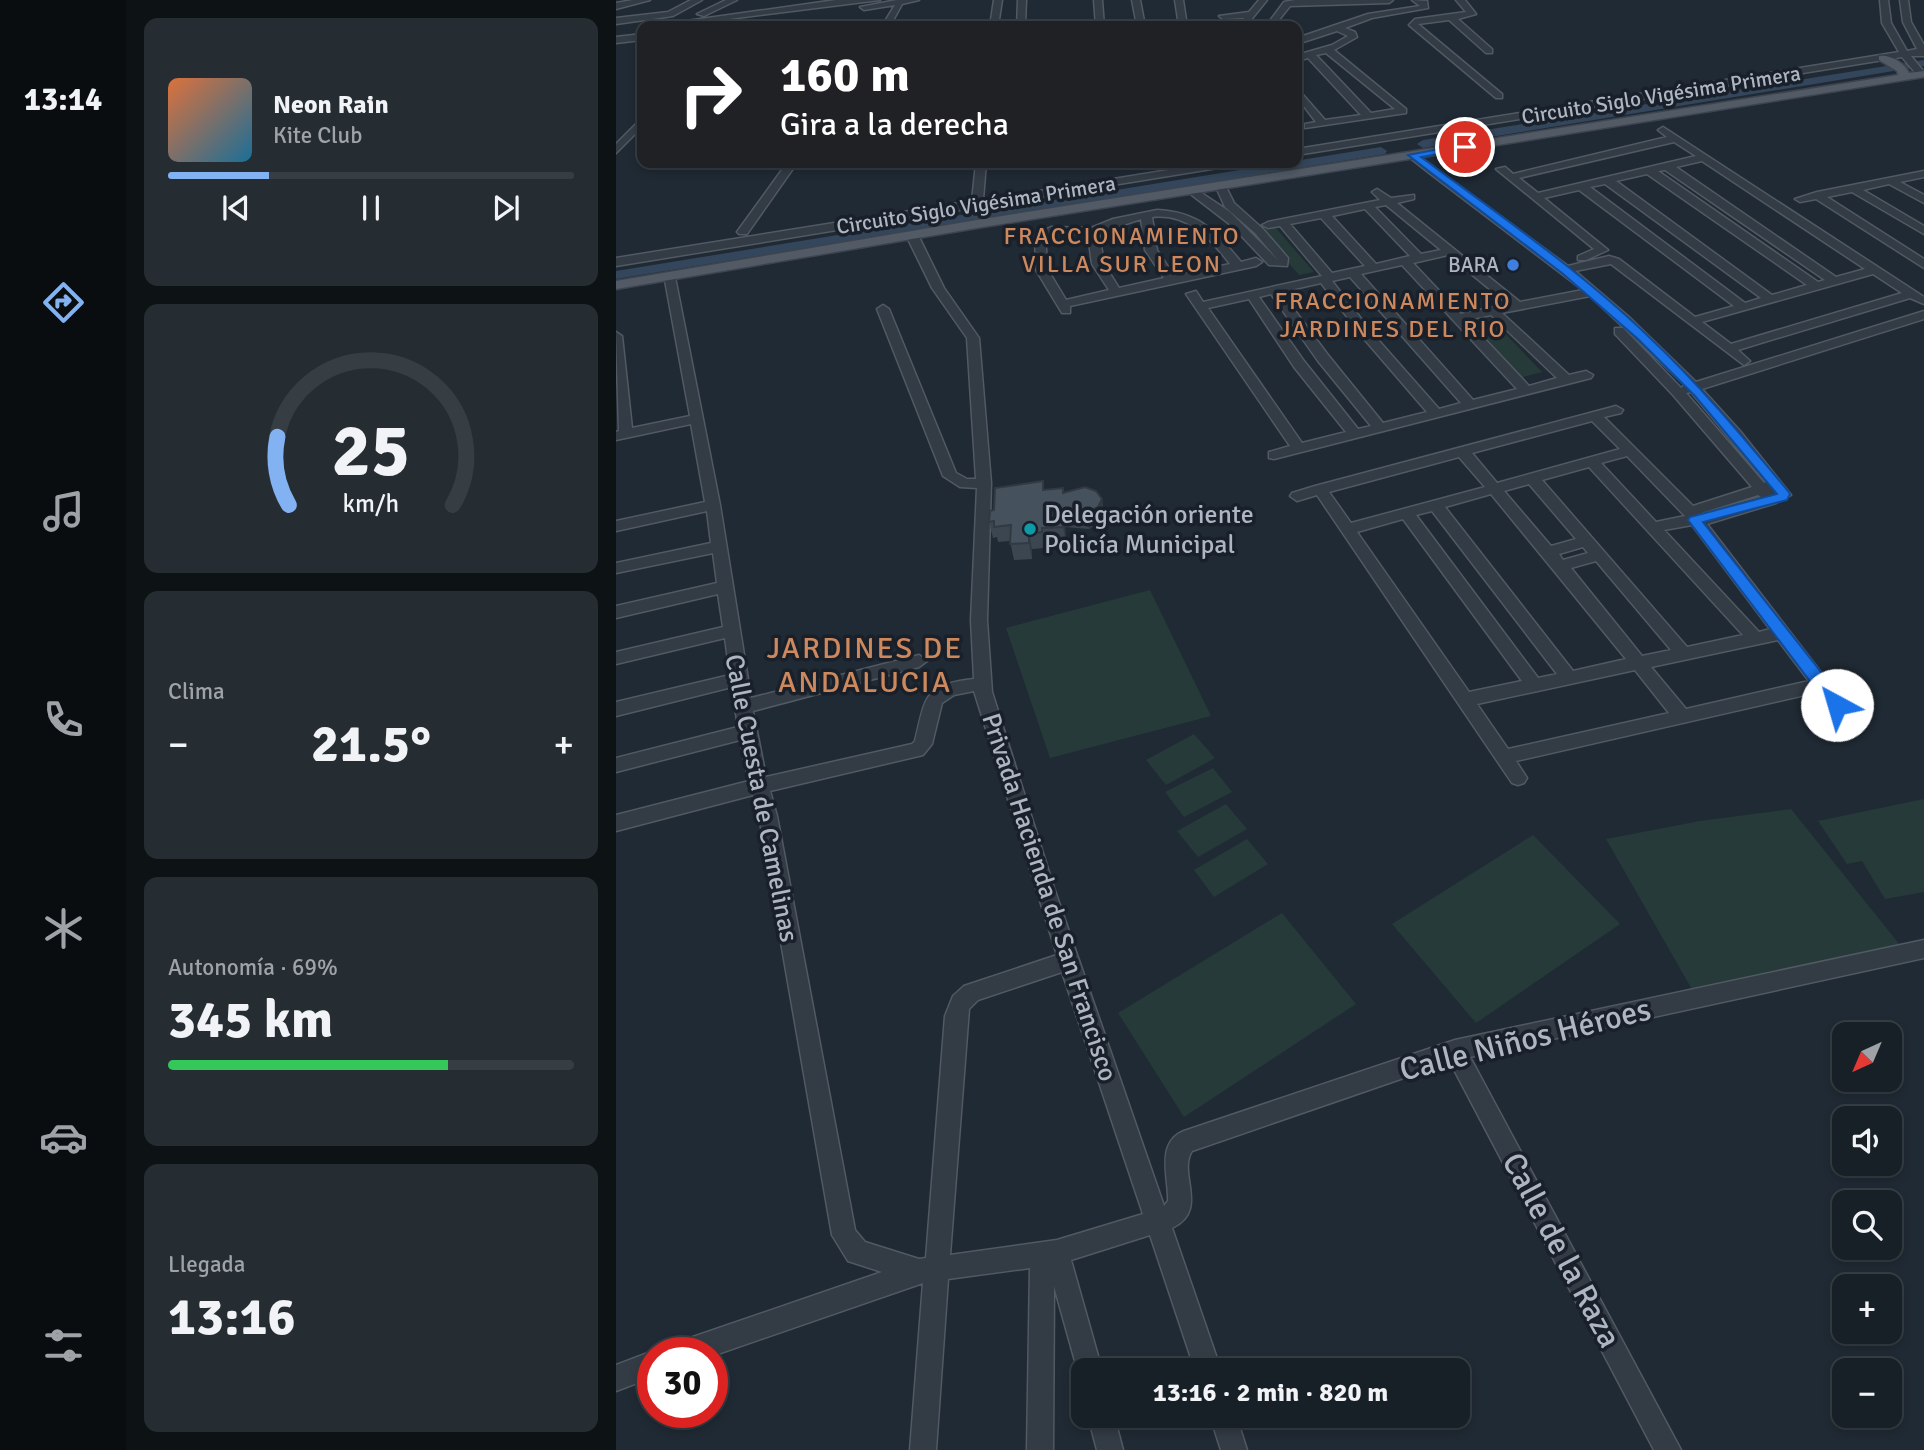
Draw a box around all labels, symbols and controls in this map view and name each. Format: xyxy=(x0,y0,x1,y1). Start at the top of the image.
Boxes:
text: 160 m xyxy=(780,45,910,105)
icon: right xyxy=(665,49,756,140)
street label: Circuito Siglo Vigésima Primera xyxy=(1520,60,1802,130)
text: 13:14 xyxy=(24,80,102,119)
text: Neon Rain xyxy=(273,89,389,121)
text: Gira a la derecha xyxy=(780,105,1009,144)
pin xyxy=(1435,117,1495,177)
text: Kite Club xyxy=(273,121,362,150)
icon: arrive xyxy=(1446,128,1484,166)
street label: Circuito Siglo Vigésima Primera xyxy=(835,170,1117,240)
icon: previous xyxy=(217,189,255,227)
icon: pause xyxy=(352,189,390,227)
icon: next xyxy=(487,189,525,227)
district label: FRACCIONAMIENTO VILLA SUR LEON xyxy=(1003,221,1241,279)
place label: BARA xyxy=(1448,252,1499,278)
marker: BARA xyxy=(1505,257,1521,273)
icon: directions xyxy=(39,278,88,327)
district label: FRACCIONAMIENTO JARDINES DEL RIO xyxy=(1274,286,1512,344)
text: 25 xyxy=(332,407,410,496)
icon: music xyxy=(39,487,88,536)
text: km/h xyxy=(343,487,399,518)
place label: Delegación oriente Policía Municipal xyxy=(1044,499,1254,561)
marker: Delegación oriente Policía Municipal xyxy=(1022,521,1038,537)
district label: JARDINES DE ANDALUCIA xyxy=(767,630,963,701)
street label: Calle Cuesta de Camelinas xyxy=(717,652,805,945)
position arrow xyxy=(1800,668,1874,742)
text: Clima xyxy=(168,677,225,706)
icon: phone xyxy=(39,695,88,744)
street label: Privada Hacienda de San Francisco xyxy=(974,709,1124,1085)
text: 21.5° xyxy=(311,712,431,776)
text: − xyxy=(168,721,189,768)
text: + xyxy=(553,721,574,768)
icon: climate xyxy=(39,904,88,953)
text: Autonomía · 69% xyxy=(168,953,338,982)
text: 345 km xyxy=(168,988,333,1052)
street label: Calle Niños Héroes xyxy=(1395,989,1655,1090)
north arrow xyxy=(1832,1022,1902,1092)
map controls xyxy=(1832,1022,1902,1428)
button: sound xyxy=(1832,1106,1902,1176)
icon: car xyxy=(39,1113,88,1162)
street label: Calle de la Raza xyxy=(1494,1146,1629,1354)
button: search xyxy=(1832,1190,1902,1260)
text: Llegada xyxy=(168,1250,245,1279)
button: + xyxy=(1832,1274,1902,1344)
text: 13:16 xyxy=(168,1285,296,1349)
icon: filters xyxy=(39,1321,88,1370)
speed limit sign: 30 xyxy=(637,1337,728,1428)
button: − xyxy=(1832,1358,1902,1428)
text: 13:16 · 2 min · 820 m xyxy=(1153,1377,1388,1409)

